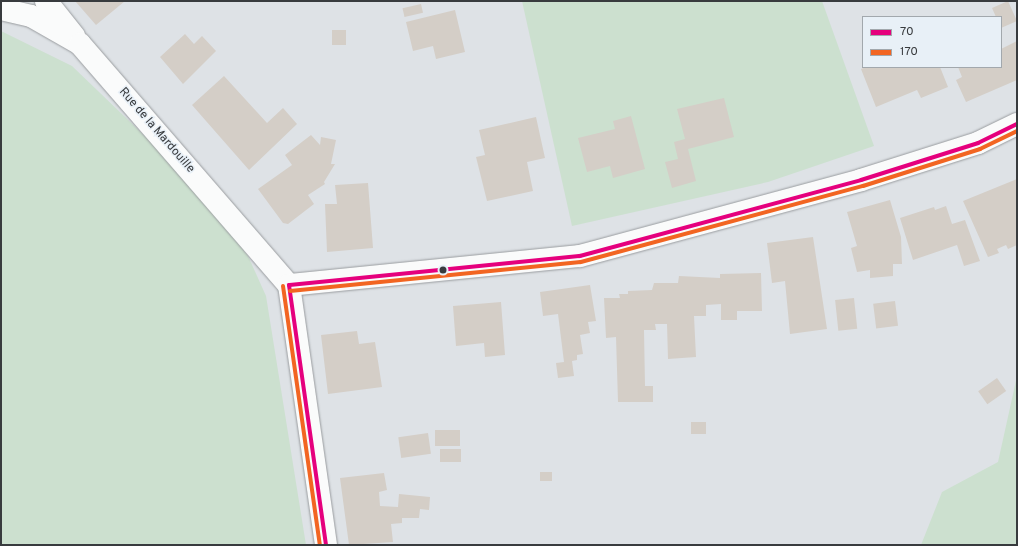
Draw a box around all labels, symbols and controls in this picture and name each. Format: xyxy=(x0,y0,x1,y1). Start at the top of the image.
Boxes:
legend xyxy=(862,16,1002,68)
text: 70 xyxy=(900,24,914,40)
text: 170 xyxy=(900,44,918,60)
street label: Rue de la Mardouille xyxy=(115,85,197,177)
unlabelled marker xyxy=(438,265,448,275)

